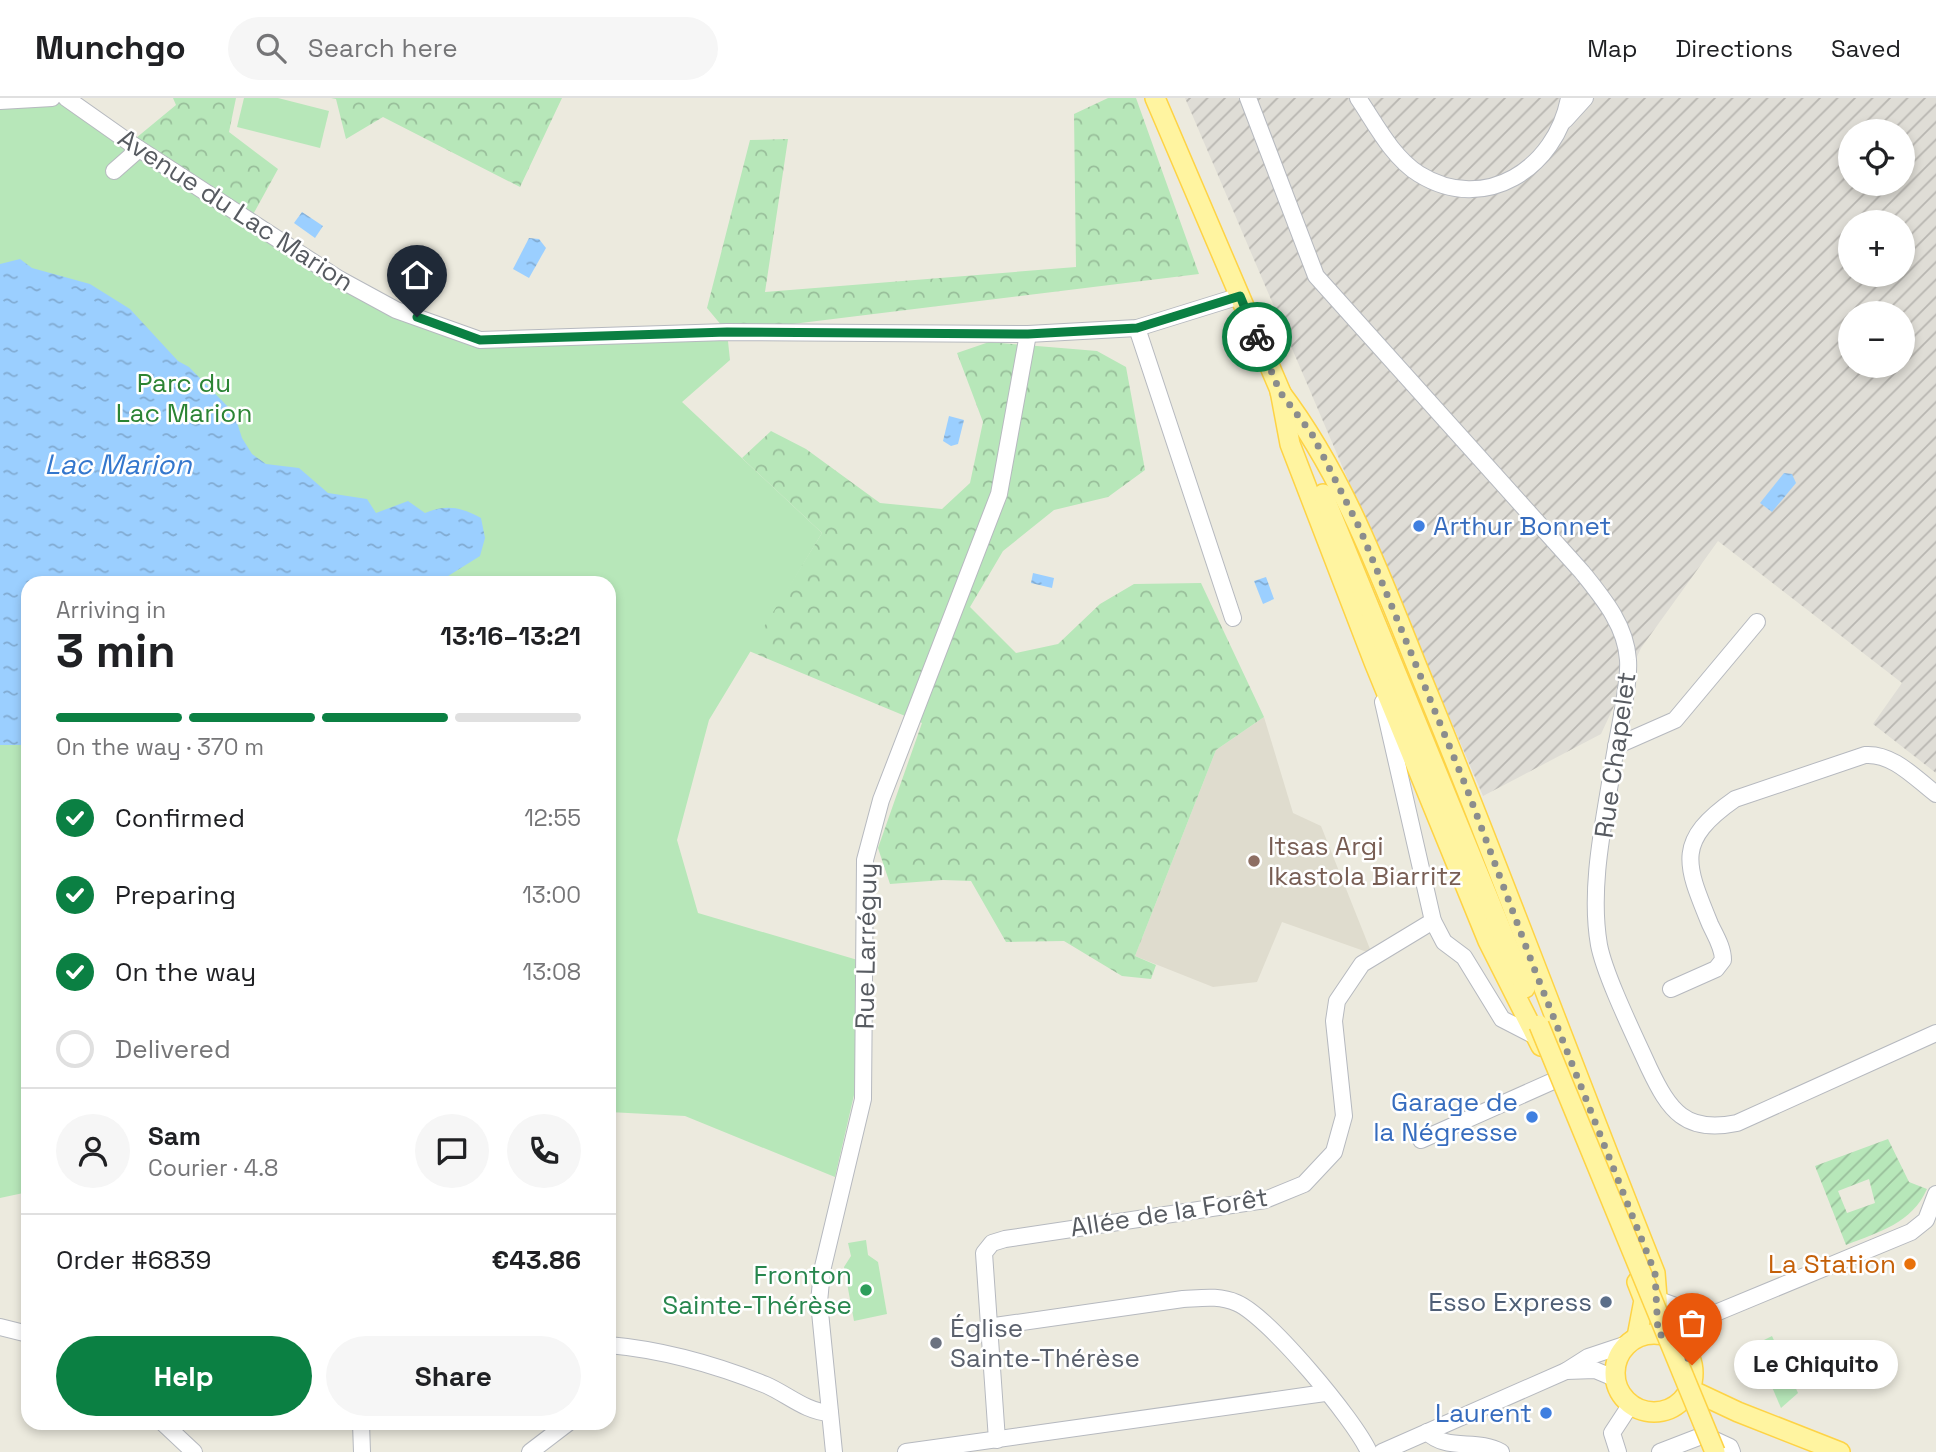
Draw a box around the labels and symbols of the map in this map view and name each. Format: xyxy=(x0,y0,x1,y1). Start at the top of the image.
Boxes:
street label: Avenue du Lac Marion xyxy=(112,121,360,299)
pin xyxy=(387,245,447,317)
courier xyxy=(1222,302,1292,372)
park label: Parc du Lac Marion xyxy=(116,366,252,430)
water label: Lac Marion xyxy=(44,446,192,482)
place label: Arthur Bonnet xyxy=(1433,509,1611,543)
marker: Arthur Bonnet xyxy=(1411,518,1427,534)
street label: Rue Chapelet xyxy=(1587,670,1643,840)
place label: Itsas Argi Ikastola Biarritz xyxy=(1268,829,1462,893)
marker: Itsas Argi Ikastola Biarritz xyxy=(1246,853,1262,869)
street label: Rue Larréguy xyxy=(848,862,884,1030)
place label: Garage de la Négresse xyxy=(1373,1085,1518,1149)
marker: Garage de la Négresse xyxy=(1524,1109,1540,1125)
street label: Allée de la Forêt xyxy=(1068,1180,1270,1244)
place label: La Station xyxy=(1768,1247,1896,1281)
marker: La Station xyxy=(1902,1256,1918,1272)
place label: Fronton Sainte-Thérèse xyxy=(662,1258,852,1322)
marker: Fronton Sainte-Thérèse xyxy=(858,1282,874,1298)
place label: Esso Express xyxy=(1428,1285,1592,1319)
pin xyxy=(1662,1293,1722,1365)
marker: Esso Express xyxy=(1598,1294,1614,1310)
place label: Église Sainte-Thérèse xyxy=(950,1311,1140,1375)
marker: Église Sainte-Thérèse xyxy=(928,1335,944,1351)
callout: Le Chiquito xyxy=(1734,1340,1898,1390)
place label: Laurent xyxy=(1435,1396,1532,1430)
marker: Laurent xyxy=(1538,1405,1554,1421)

